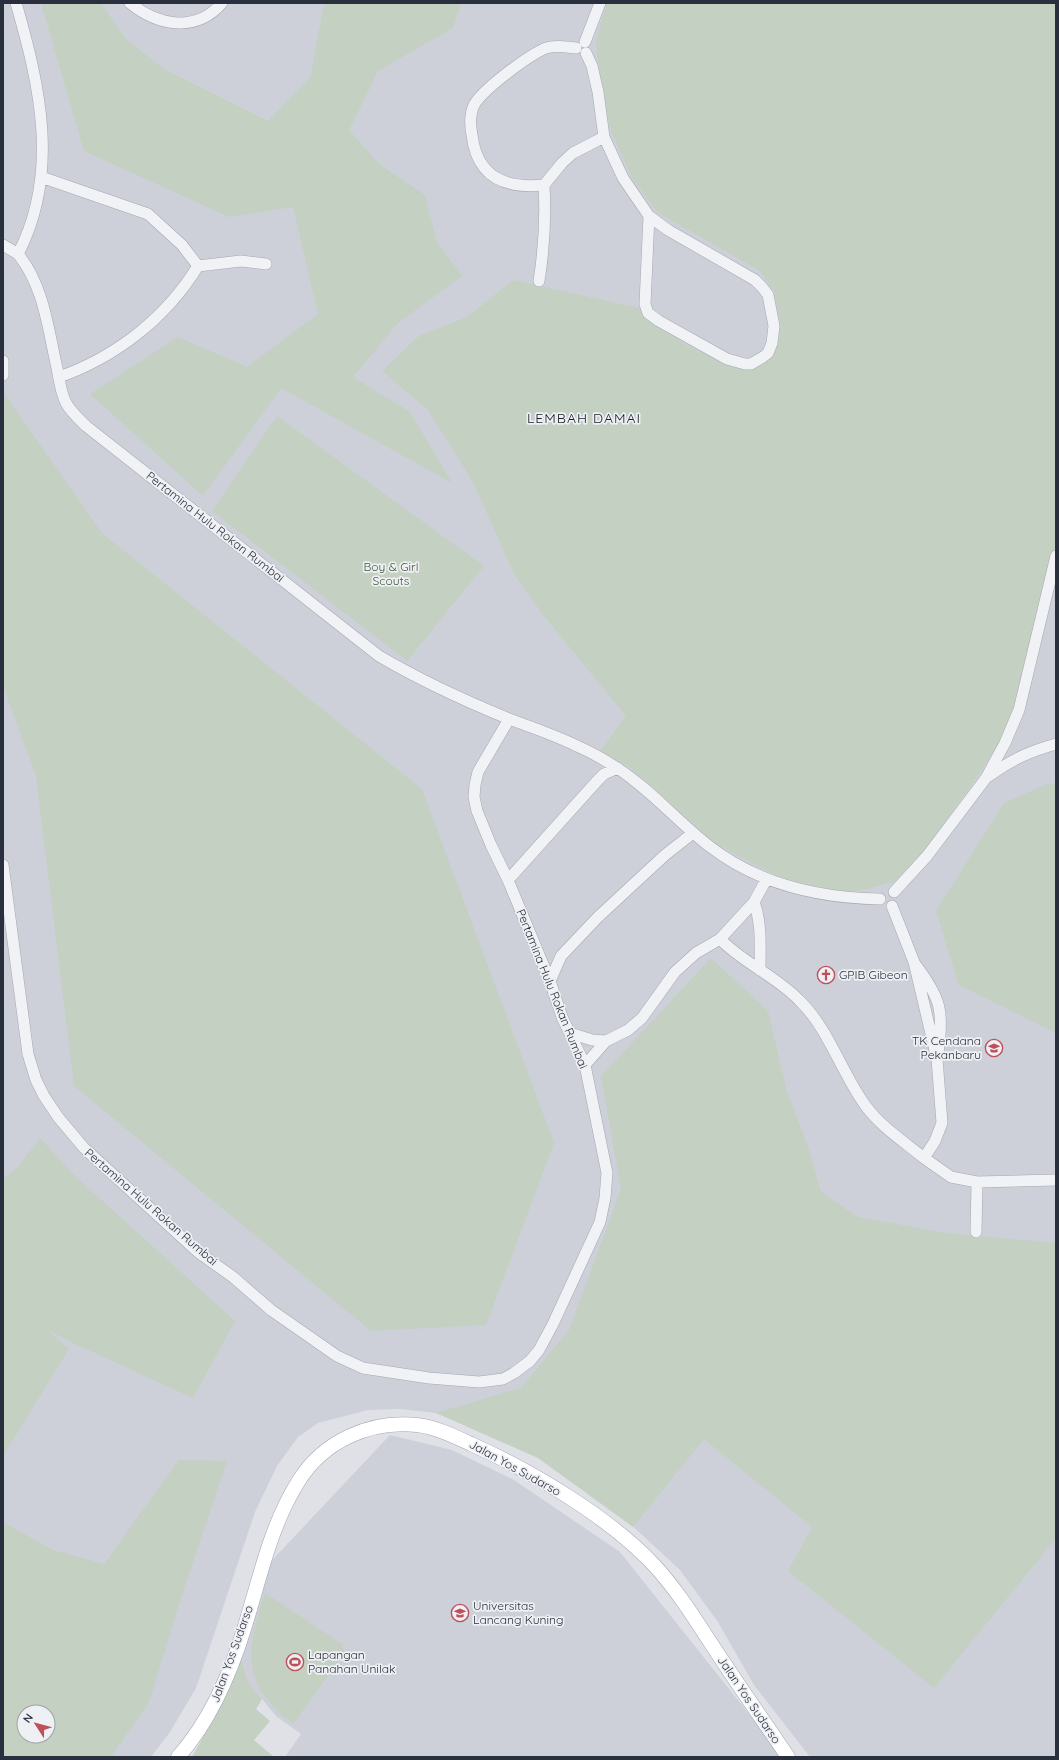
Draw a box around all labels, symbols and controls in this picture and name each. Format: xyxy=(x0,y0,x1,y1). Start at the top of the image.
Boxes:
district label: LEMBAH DAMAI xyxy=(527,409,641,427)
street label: Pertamina Hulu Rokan Rumbai xyxy=(143,468,287,585)
park label: Boy & Girl Scouts xyxy=(364,559,418,588)
street label: Pertamina Hulu Rokan Rumbai xyxy=(513,907,591,1071)
church icon: GPIB Gibeon xyxy=(816,965,836,985)
place label: GPIB Gibeon xyxy=(839,967,908,982)
place label: TK Cendana Pekanbaru xyxy=(912,1033,981,1062)
school or university icon: TK Cendana Pekanbaru xyxy=(984,1038,1004,1058)
street label: Pertamina Hulu Rokan Rumbai xyxy=(82,1145,221,1268)
street label: Jalan Yos Sudarso xyxy=(467,1436,564,1499)
place label: Universitas Lancang Kuning xyxy=(473,1598,564,1627)
street label: Jalan Yos Sudarso xyxy=(207,1603,256,1704)
school or university icon: Universitas Lancang Kuning xyxy=(450,1603,470,1623)
place label: Lapangan Panahan Unilak xyxy=(308,1647,395,1676)
sports icon: Lapangan Panahan Unilak xyxy=(285,1652,305,1672)
street label: Jalan Yos Sudarso xyxy=(715,1653,784,1746)
north arrow xyxy=(16,1704,56,1744)
text: N xyxy=(20,1711,36,1726)

